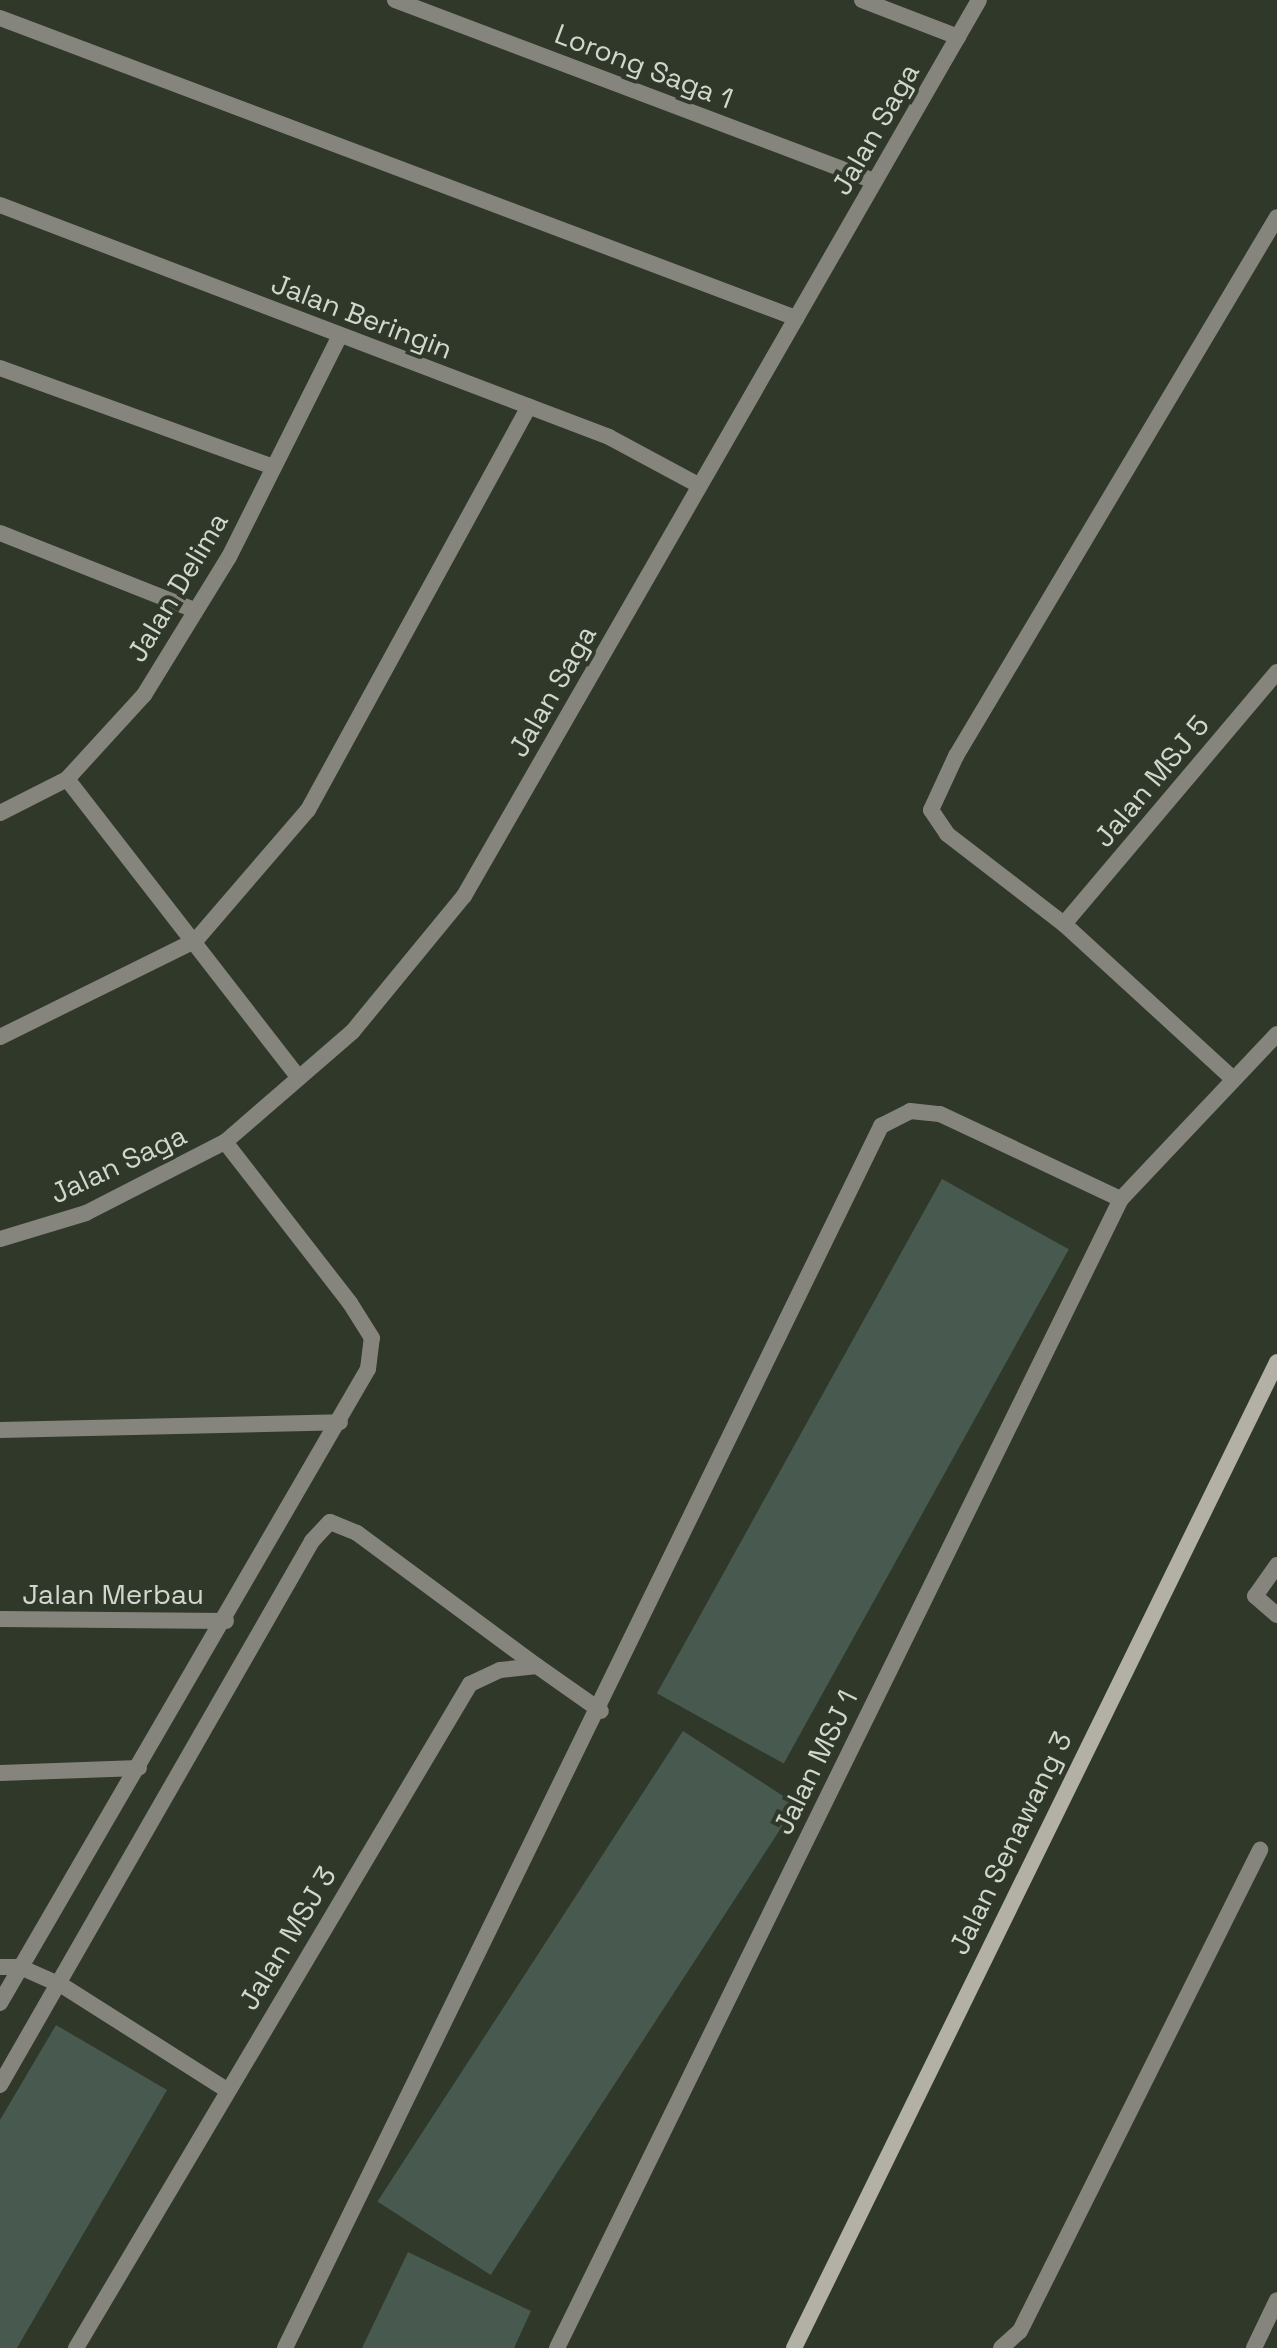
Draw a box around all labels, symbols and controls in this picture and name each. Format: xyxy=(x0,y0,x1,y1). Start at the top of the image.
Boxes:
street label: Lorong Saga 1 xyxy=(550,17,738,115)
street label: Jalan Saga xyxy=(824,57,926,201)
street label: Jalan Beringin xyxy=(267,266,457,366)
street label: Jalan Delima xyxy=(119,506,235,668)
street label: Jalan Saga xyxy=(501,619,603,763)
street label: Jalan MSJ 5 xyxy=(1086,708,1216,854)
street label: Jalan Saga xyxy=(45,1118,191,1210)
street label: Jalan Merbau xyxy=(22,1577,204,1611)
street label: Jalan MSJ 1 xyxy=(766,1684,864,1840)
street label: Jalan Senawang 3 xyxy=(942,1726,1078,1960)
street label: Jalan MSJ 3 xyxy=(231,1860,343,2016)

